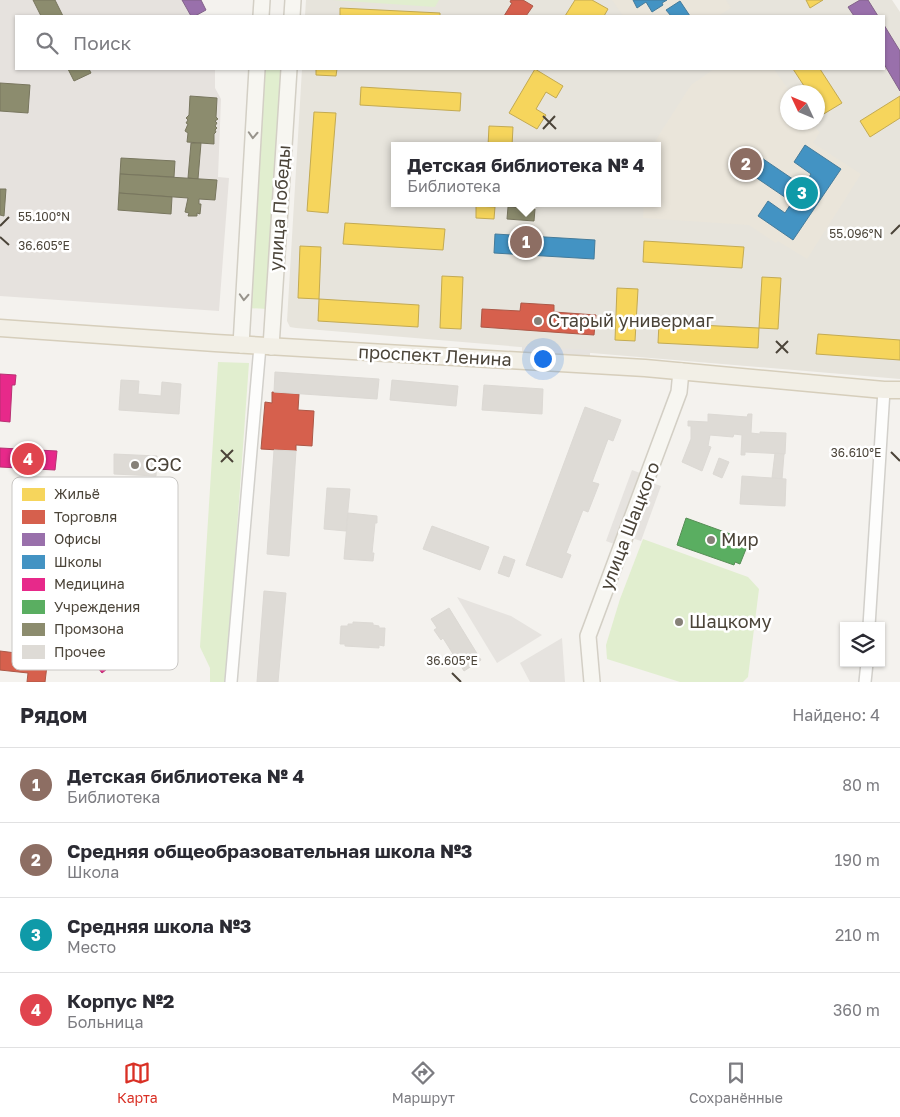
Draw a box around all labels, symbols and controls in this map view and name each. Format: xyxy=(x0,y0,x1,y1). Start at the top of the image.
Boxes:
search box xyxy=(15,15,885,70)
icon: search xyxy=(33,29,61,57)
text: Поиск xyxy=(73,31,132,54)
north arrow xyxy=(780,85,825,130)
one-way arrow xyxy=(247,131,258,139)
popup xyxy=(391,142,661,207)
street label: улица Победы xyxy=(264,144,294,272)
pin: 2 xyxy=(730,145,762,183)
text: Детская библиотека № 4 xyxy=(407,153,645,176)
pin: 3 xyxy=(786,174,818,212)
text: Библиотека xyxy=(407,176,501,196)
text: 55.100°N xyxy=(18,209,70,224)
pin: 1 xyxy=(510,223,542,261)
text: 55.096°N xyxy=(829,226,883,241)
text: 36.605°E xyxy=(18,238,70,253)
one-way arrow xyxy=(239,294,250,302)
place label: Старый универмаг xyxy=(548,309,714,331)
marker: Старый универмаг xyxy=(532,315,544,327)
street label: проспект Ленина xyxy=(358,340,512,370)
your location xyxy=(530,346,556,372)
pin: 4 xyxy=(12,440,44,478)
text: 36.610°E xyxy=(831,445,881,460)
place label: СЭС xyxy=(145,453,182,475)
street label: улица Шацкого xyxy=(594,458,664,593)
marker: СЭС xyxy=(129,459,141,471)
legend xyxy=(12,477,178,670)
text: Жильё xyxy=(54,485,100,502)
text: Торговля xyxy=(54,508,117,525)
place label: Мир xyxy=(721,528,759,550)
text: Офисы xyxy=(54,530,101,547)
marker: Мир xyxy=(705,534,717,546)
text: Школы xyxy=(54,553,102,570)
text: Медицина xyxy=(54,575,125,592)
text: Учреждения xyxy=(54,598,140,615)
place label: Шацкому xyxy=(689,610,772,632)
marker: Шацкому xyxy=(673,616,685,628)
text: Промзона xyxy=(54,620,124,637)
map controls xyxy=(840,622,885,667)
button: layers xyxy=(840,622,885,667)
text: Прочее xyxy=(54,643,106,660)
text: 36.605°E xyxy=(426,653,478,668)
text: Рядом xyxy=(20,702,87,728)
text: Найдено: 4 xyxy=(792,705,880,725)
text: Детская библиотека № 4 xyxy=(67,764,304,787)
text: 1 xyxy=(32,775,40,795)
text: 80 m xyxy=(842,775,880,795)
text: Библиотека xyxy=(67,787,160,807)
text: Средняя общеобразовательная школа №3 xyxy=(67,839,472,862)
text: 2 xyxy=(31,850,41,870)
text: 190 m xyxy=(834,850,880,870)
text: Школа xyxy=(67,862,119,882)
text: Средняя школа №3 xyxy=(67,914,251,937)
text: 3 xyxy=(31,925,41,945)
text: 210 m xyxy=(835,925,880,945)
text: Место xyxy=(67,937,116,957)
text: Корпус №2 xyxy=(67,989,174,1012)
text: 4 xyxy=(31,1000,41,1020)
text: 360 m xyxy=(833,1000,880,1020)
text: Больница xyxy=(67,1012,143,1032)
tab: Карта xyxy=(117,1059,158,1106)
tab: Маршрут xyxy=(392,1059,455,1106)
tab: Сохранённые xyxy=(689,1059,783,1106)

